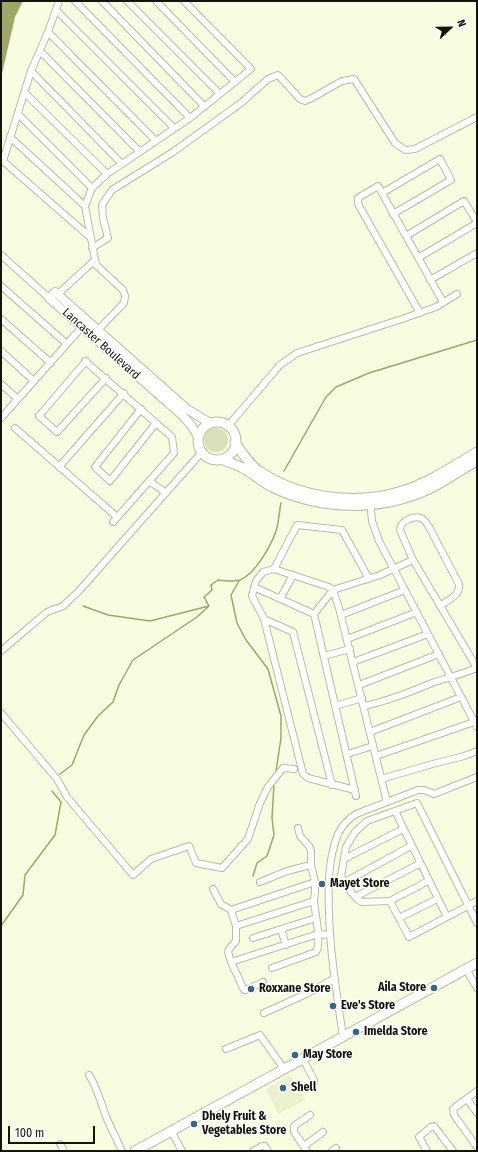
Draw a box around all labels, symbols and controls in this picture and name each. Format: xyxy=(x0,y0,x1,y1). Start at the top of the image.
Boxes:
north arrow xyxy=(430,8,470,48)
text: N xyxy=(454,18,469,29)
street label: Lancaster Boulevard xyxy=(59,305,143,383)
place label: Mayet Store xyxy=(330,877,390,891)
marker: Mayet Store xyxy=(317,879,327,889)
place label: Aila Store xyxy=(378,981,426,995)
place label: Roxxane Store xyxy=(259,982,331,996)
marker: Aila Store xyxy=(429,983,439,993)
marker: Roxxane Store xyxy=(246,984,256,994)
place label: Eve's Store xyxy=(341,999,395,1013)
marker: Eve's Store xyxy=(328,1001,338,1011)
place label: Imelda Store xyxy=(364,1025,427,1039)
marker: Imelda Store xyxy=(351,1027,361,1037)
place label: May Store xyxy=(303,1048,352,1062)
marker: May Store xyxy=(290,1050,300,1060)
place label: Shell xyxy=(291,1081,316,1095)
marker: Shell xyxy=(278,1083,288,1093)
place label: Dhely Fruit & Vegetables Store xyxy=(202,1110,286,1138)
scale bar xyxy=(10,1118,97,1144)
marker: Dhely Fruit & Vegetables Store xyxy=(189,1119,199,1129)
text: 100 m xyxy=(15,1126,44,1140)

